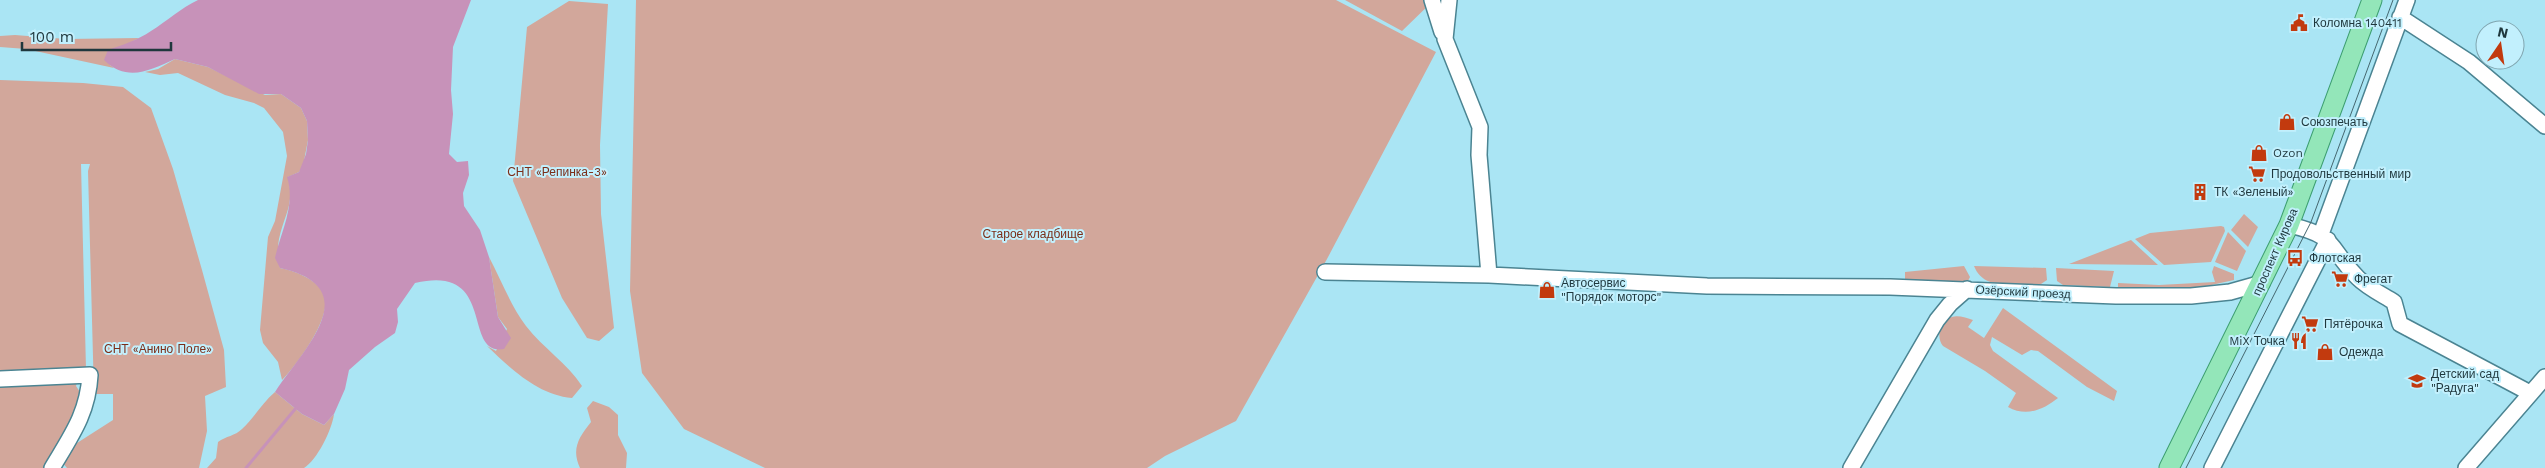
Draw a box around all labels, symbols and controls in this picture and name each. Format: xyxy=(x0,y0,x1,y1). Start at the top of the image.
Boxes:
public building icon: Коломна 140411 xyxy=(2289,13,2309,33)
place label: Коломна 140411 xyxy=(2313,16,2402,30)
scale bar xyxy=(22,20,171,52)
north arrow xyxy=(2475,20,2525,70)
text: N xyxy=(2496,23,2510,41)
text: 100 m xyxy=(30,28,74,46)
shop icon: Союзпечать xyxy=(2277,112,2297,132)
place label: Союзпечать xyxy=(2301,115,2368,129)
shop icon: Ozon xyxy=(2249,143,2269,163)
place label: Ozon xyxy=(2273,146,2303,160)
supermarket icon: Продовольственный мир xyxy=(2247,164,2267,184)
park label: СНТ «Репинка-3» xyxy=(507,165,607,179)
place label: Продовольственный мир xyxy=(2271,167,2411,181)
building icon: ТК «Зеленый» xyxy=(2190,182,2210,202)
place label: ТК «Зеленый» xyxy=(2214,185,2293,199)
street label: проспект Кирова xyxy=(2249,206,2301,298)
park label: Старое кладбище xyxy=(983,227,1084,241)
bus stop icon: Флотская xyxy=(2285,248,2305,268)
place label: Флотская xyxy=(2309,251,2361,265)
supermarket icon: Фрегат xyxy=(2330,269,2350,289)
place label: Фрегат xyxy=(2354,272,2393,286)
place label: Автосервис "Порядок моторс" xyxy=(1561,276,1662,304)
shop icon: Автосервис "Порядок моторс" xyxy=(1537,280,1557,300)
street label: Озёрский проезд xyxy=(1975,283,2071,301)
supermarket icon: Пятёрочка xyxy=(2300,314,2320,334)
place label: Пятёрочка xyxy=(2324,317,2383,331)
restaurant icon: MiX Точка xyxy=(2289,331,2309,351)
place label: MiX Точка xyxy=(2229,334,2285,348)
park label: СНТ «Анино Поле» xyxy=(104,342,212,356)
shop icon: Одежда xyxy=(2315,342,2335,362)
place label: Одежда xyxy=(2339,345,2384,359)
place label: Детский сад "Радуга" xyxy=(2431,367,2499,395)
school or university icon: Детский сад "Радуга" xyxy=(2407,371,2427,391)

